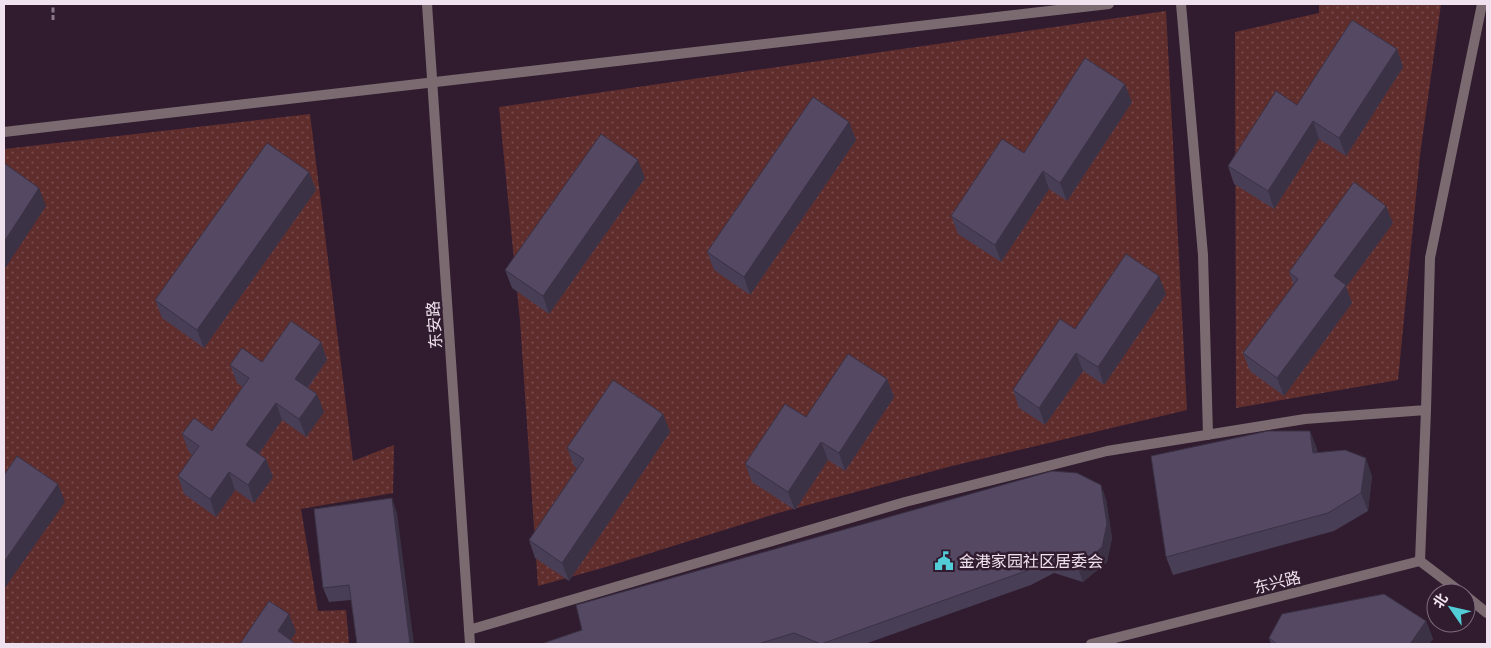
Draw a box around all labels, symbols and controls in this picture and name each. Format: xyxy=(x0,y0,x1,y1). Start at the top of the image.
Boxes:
street label: 东安路 xyxy=(423,300,446,350)
public building icon: 金港家园社区居委会 xyxy=(933,550,955,572)
place label: 金港家园社区居委会 xyxy=(959,552,1103,571)
street label: 东兴路 xyxy=(1252,567,1303,598)
north arrow xyxy=(1426,583,1476,633)
text: 北 xyxy=(1429,590,1452,612)

